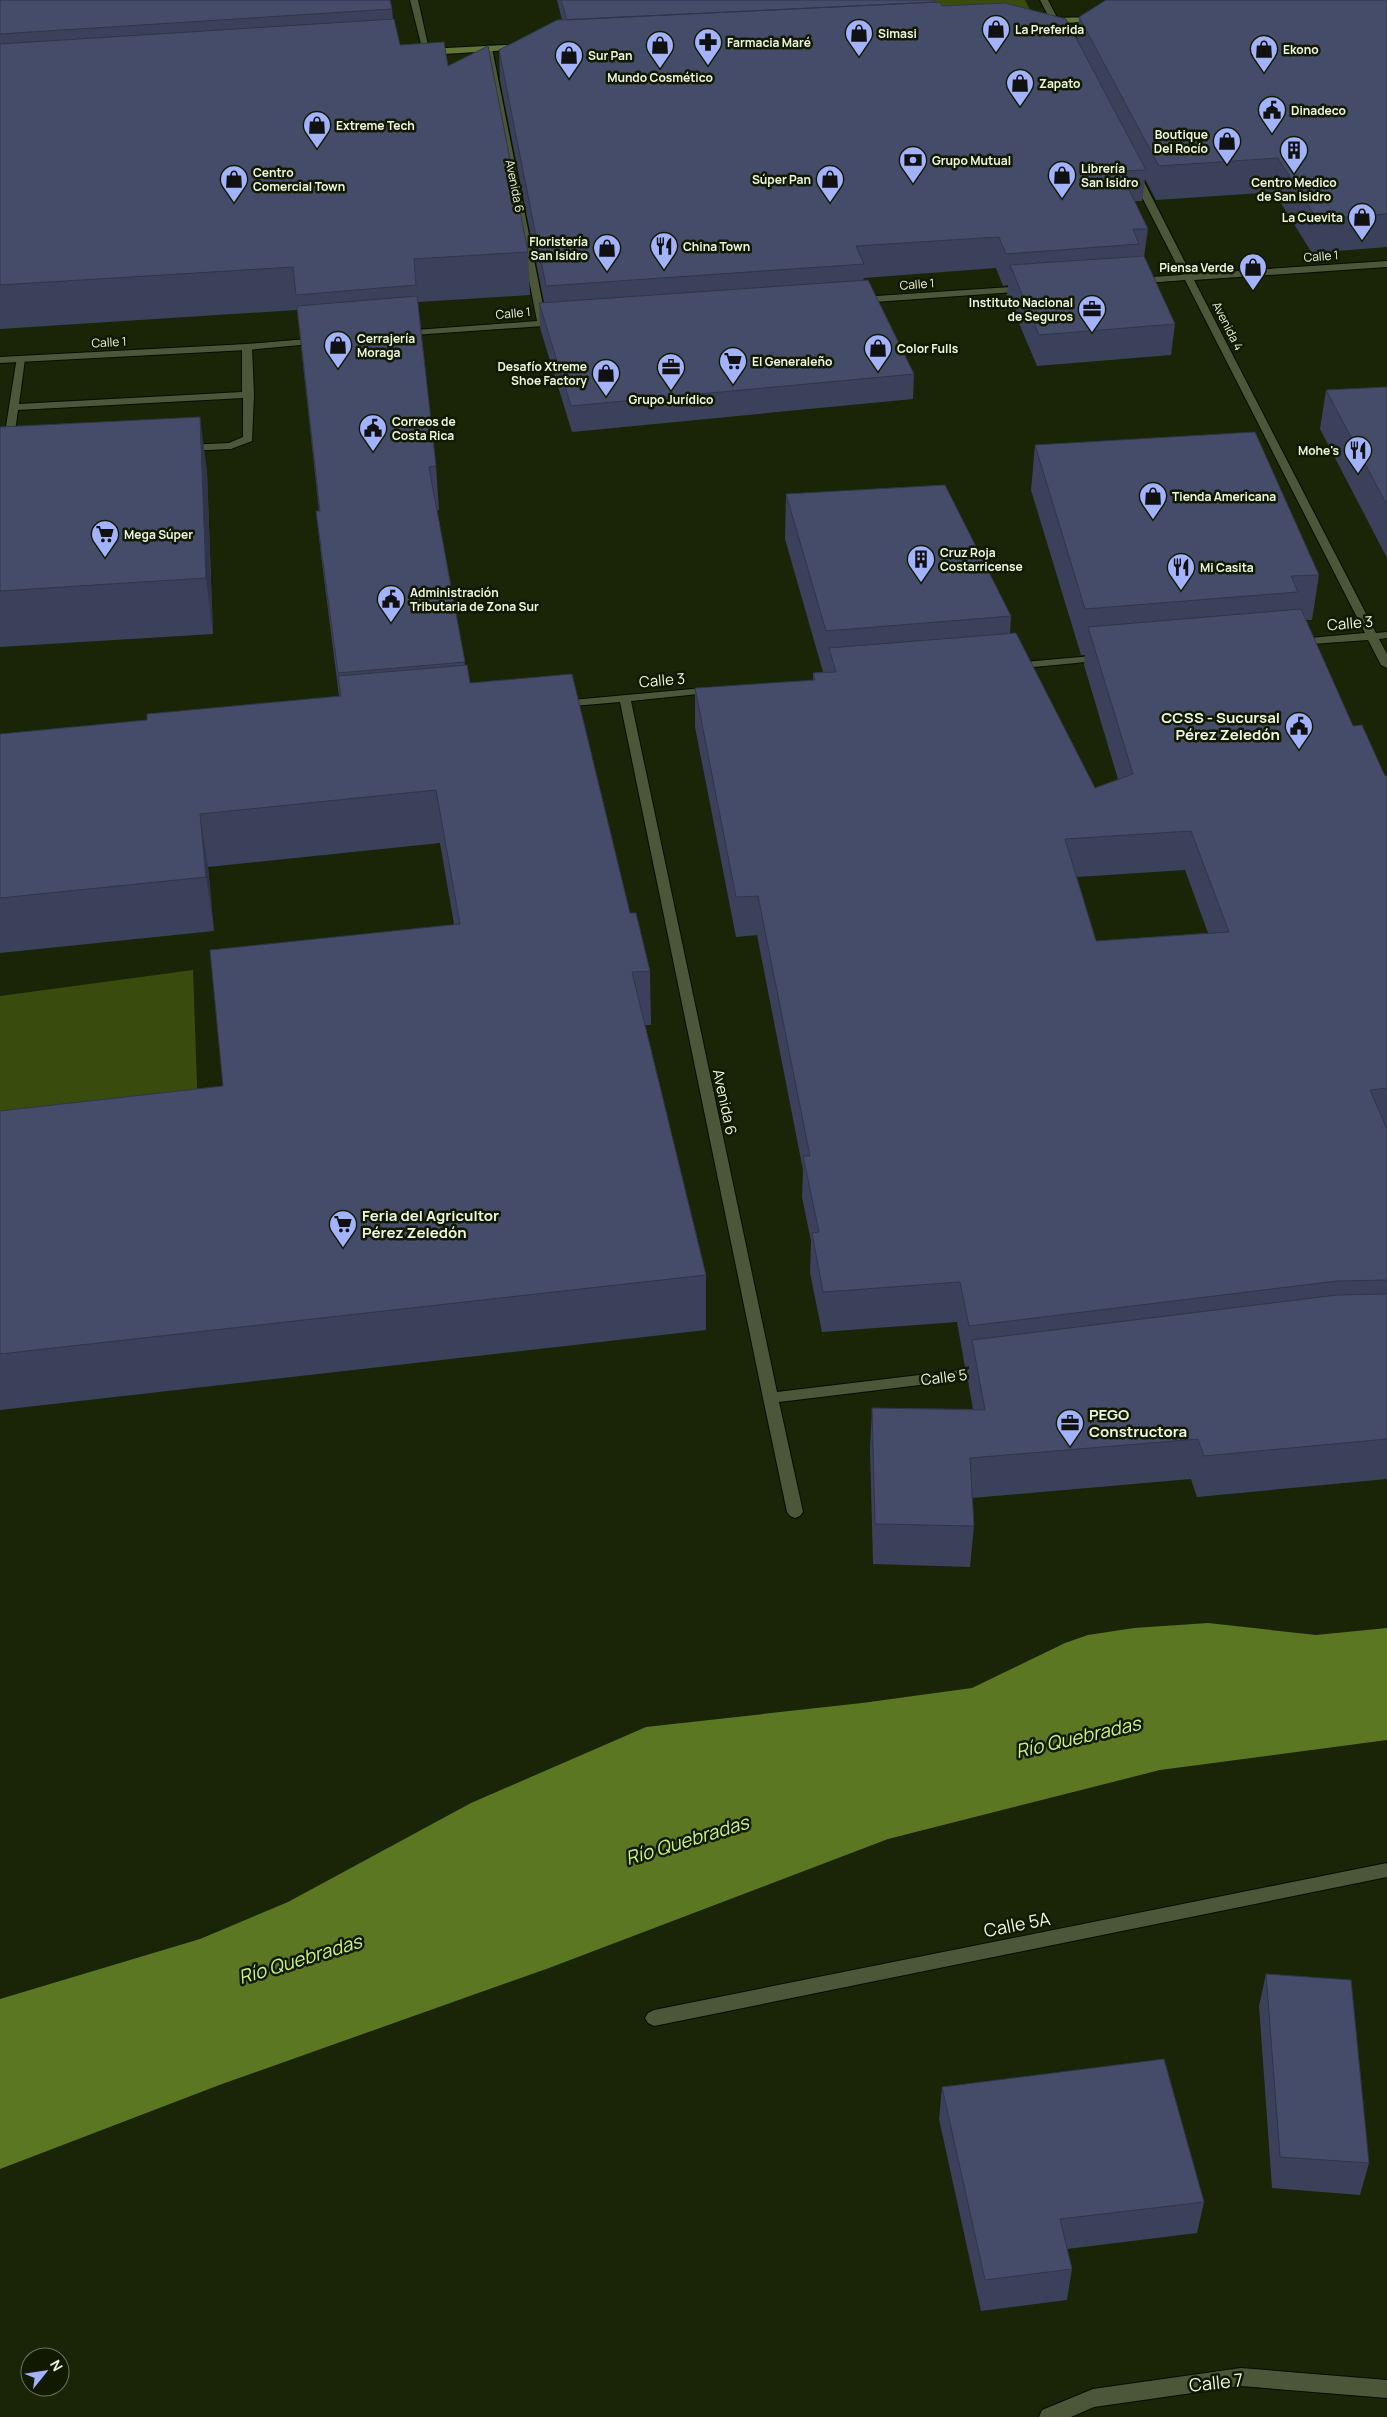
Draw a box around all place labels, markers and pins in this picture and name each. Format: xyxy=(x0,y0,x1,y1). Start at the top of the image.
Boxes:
shop icon: La Preferida xyxy=(981,14,1011,53)
shop icon: Simasi xyxy=(844,18,874,57)
place label: La Preferida xyxy=(1015,21,1084,38)
place label: Simasi xyxy=(878,25,917,42)
pharmacy icon: Farmacia Maré xyxy=(693,27,723,66)
shop icon: Mundo Cosmético xyxy=(645,30,675,69)
place label: Farmacia Maré xyxy=(727,34,811,51)
shop icon: Ekono xyxy=(1249,34,1279,73)
shop icon: Sur Pan xyxy=(554,40,584,79)
place label: Ekono xyxy=(1283,41,1319,58)
place label: Sur Pan xyxy=(588,47,633,64)
shop icon: Zapato xyxy=(1005,68,1035,107)
place label: Mundo Cosmético xyxy=(607,69,713,86)
place label: Zapato xyxy=(1039,75,1080,92)
public building icon: Dinadeco xyxy=(1257,95,1287,134)
place label: Dinadeco xyxy=(1291,102,1346,119)
shop icon: Extreme Tech xyxy=(302,110,332,149)
place label: Extreme Tech xyxy=(336,117,415,134)
place label: Boutique Del Rocío xyxy=(1154,126,1208,157)
shop icon: Boutique Del Rocío xyxy=(1212,126,1242,165)
building icon: Centro Medico de San Isidro xyxy=(1279,135,1309,174)
bank icon: Grupo Mutual xyxy=(898,145,928,184)
place label: Grupo Mutual xyxy=(932,152,1011,169)
shop icon: Librería San Isidro xyxy=(1047,160,1077,199)
place label: Librería San Isidro xyxy=(1081,160,1138,191)
shop icon: Centro Comercial Town xyxy=(219,164,249,203)
place label: Centro Comercial Town xyxy=(253,164,345,195)
shop icon: Súper Pan xyxy=(815,164,845,203)
place label: Súper Pan xyxy=(752,171,811,188)
place label: Centro Medico de San Isidro xyxy=(1251,174,1337,205)
shop icon: La Cuevita xyxy=(1347,202,1377,241)
place label: La Cuevita xyxy=(1282,209,1343,226)
restaurant icon: China Town xyxy=(649,231,679,270)
place label: Floristería San Isidro xyxy=(529,233,588,264)
shop icon: Floristería San Isidro xyxy=(592,233,622,272)
place label: China Town xyxy=(683,238,750,255)
shop icon: Piensa Verde xyxy=(1238,252,1268,291)
place label: Piensa Verde xyxy=(1159,259,1234,276)
place label: Instituto Nacional de Seguros xyxy=(969,294,1073,325)
office icon: Instituto Nacional de Seguros xyxy=(1077,294,1107,333)
shop icon: Cerrajería Moraga xyxy=(323,330,353,369)
place label: Cerrajería Moraga xyxy=(357,330,415,361)
shop icon: Color Fulls xyxy=(863,333,893,372)
place label: Color Fulls xyxy=(897,340,959,357)
supermarket icon: El Generaleño xyxy=(718,346,748,385)
office icon: Grupo Jurídico xyxy=(656,352,686,391)
place label: El Generaleño xyxy=(752,353,832,370)
place label: Desafío Xtreme Shoe Factory xyxy=(497,358,587,389)
shop icon: Desafío Xtreme Shoe Factory xyxy=(591,358,621,397)
place label: Grupo Jurídico xyxy=(629,391,713,408)
public building icon: Correos de Costa Rica xyxy=(358,413,388,452)
place label: Correos de Costa Rica xyxy=(392,413,456,444)
restaurant icon: Mohe's xyxy=(1343,435,1373,474)
place label: Mohe's xyxy=(1298,442,1339,459)
shop icon: Tienda Americana xyxy=(1138,481,1168,520)
place label: Tienda Americana xyxy=(1172,488,1276,505)
supermarket icon: Mega Súper xyxy=(90,519,120,558)
place label: Mega Súper xyxy=(124,526,193,543)
building icon: Cruz Roja Costarricense xyxy=(906,544,936,583)
place label: Cruz Roja Costarricense xyxy=(940,544,1023,575)
restaurant icon: Mi Casita xyxy=(1166,552,1196,591)
place label: Mi Casita xyxy=(1200,559,1254,576)
public building icon: Administración Tributaria de Zona Sur xyxy=(376,584,406,623)
place label: Administración Tributaria de Zona Sur xyxy=(410,584,539,615)
place label: CCSS - Sucursal Pérez Zeledón xyxy=(1161,707,1280,745)
public building icon: CCSS - Sucursal Pérez Zeledón xyxy=(1284,711,1314,750)
place label: Feria del Agricultor Pérez Zeledón xyxy=(362,1205,499,1243)
supermarket icon: Feria del Agricultor Pérez Zeledón xyxy=(328,1209,358,1248)
place label: PEGO Constructora xyxy=(1089,1404,1187,1442)
office icon: PEGO Constructora xyxy=(1055,1408,1085,1447)

